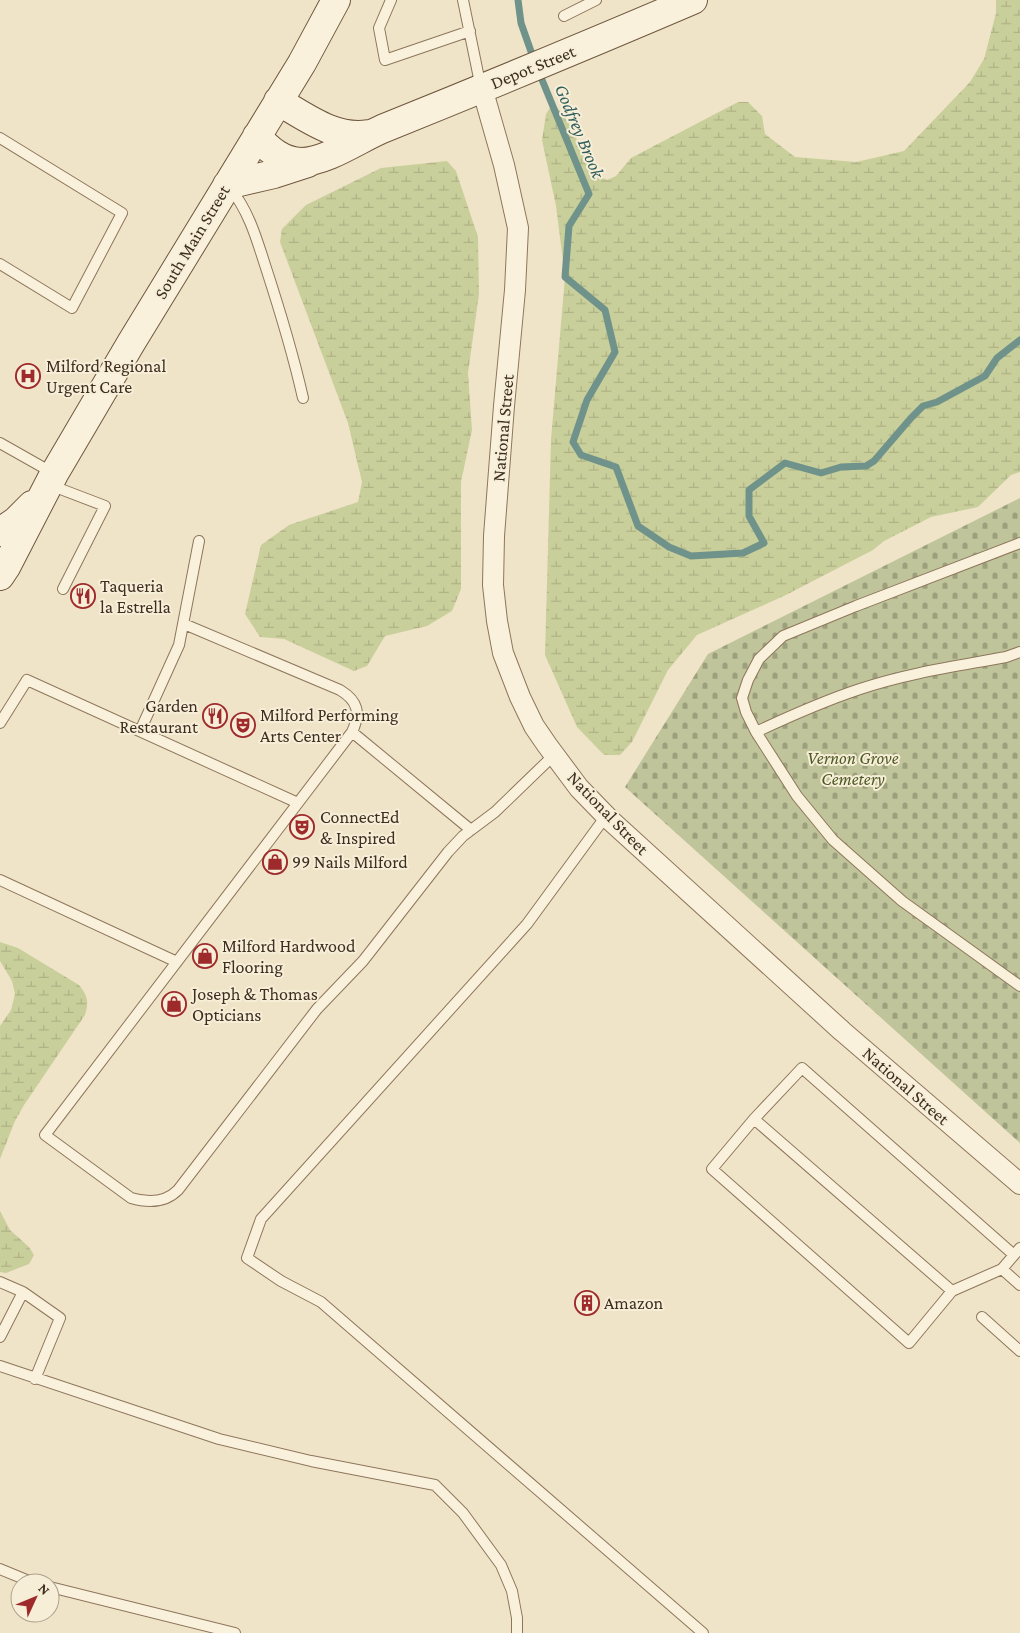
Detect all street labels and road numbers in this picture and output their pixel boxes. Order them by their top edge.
street label: Depot Street [488,41,579,93]
street label: South Main Street [150,181,234,302]
street label: National Street [488,372,518,483]
street label: National Street [563,767,653,860]
street label: National Street [859,1043,954,1130]

